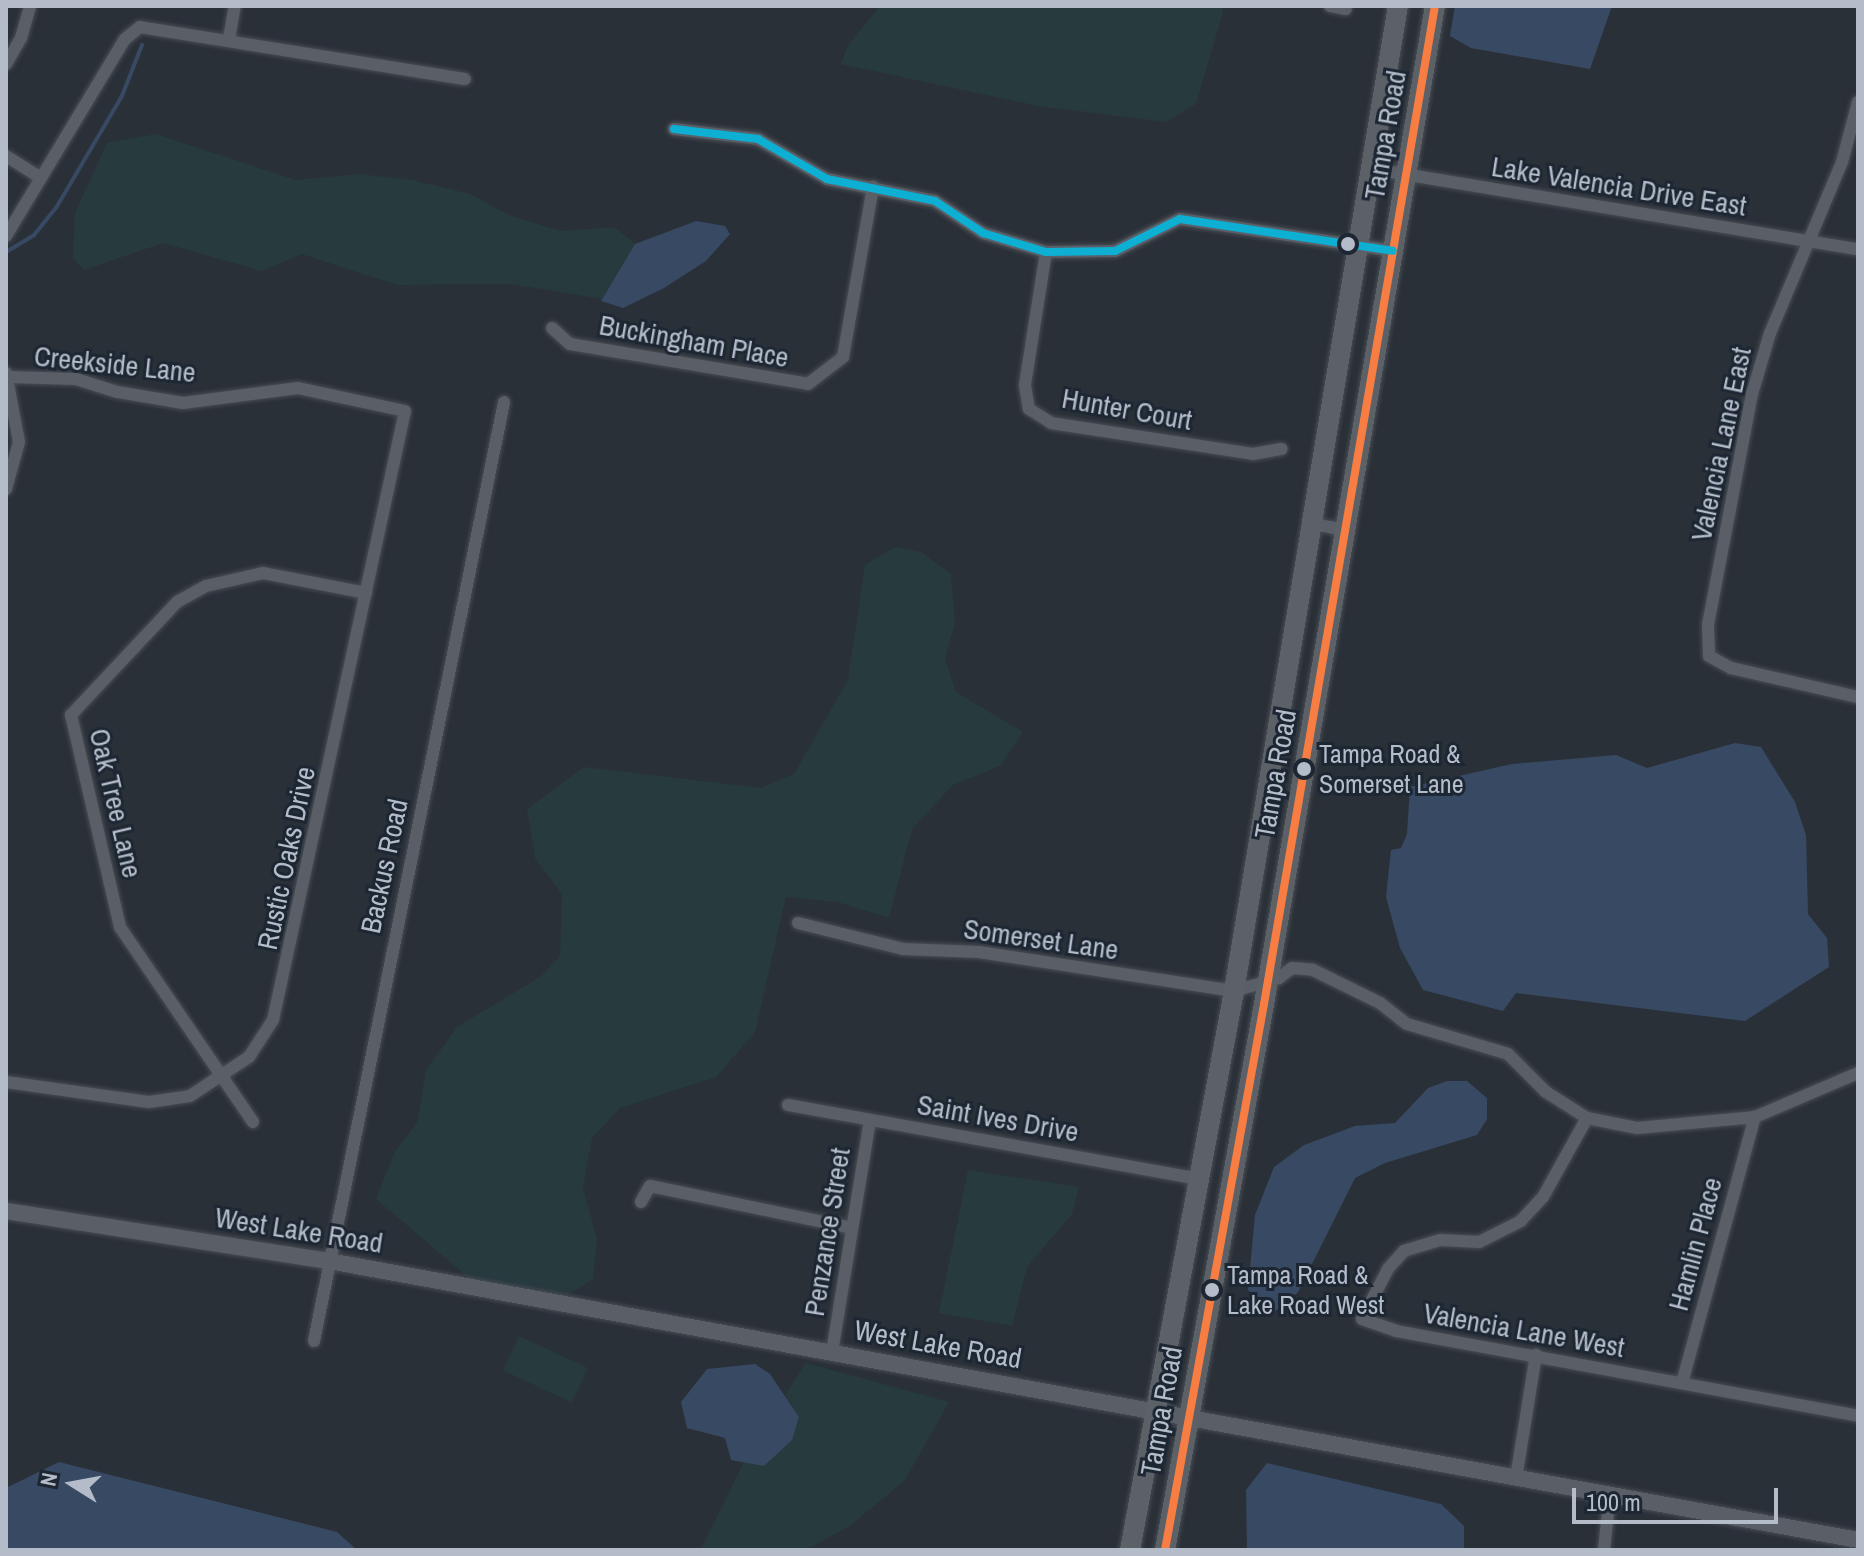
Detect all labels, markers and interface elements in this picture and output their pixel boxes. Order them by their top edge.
street label: Tampa Road [1357,68,1413,202]
street label: Lake Valencia Drive East [1489,149,1749,223]
unlabelled marker [1340,236,1356,252]
street label: Buckingham Place [597,308,791,374]
street label: Creekside Lane [33,339,197,389]
street label: Valencia Lane East [1684,344,1758,544]
street label: Hunter Court [1059,381,1195,437]
street label: Tampa Road [1247,707,1303,841]
street label: Oak Tree Lane [82,725,150,881]
place label: Tampa Road & Somerset Lane [1319,738,1464,800]
marker: Tampa Road & Somerset Lane [1296,761,1312,777]
street label: Rustic Oaks Drive [250,763,322,953]
street label: Backus Road [353,796,415,936]
street label: Somerset Lane [962,912,1120,966]
street label: Saint Ives Drive [915,1087,1081,1149]
street label: Penzance Street [797,1146,857,1318]
street label: Hamlin Place [1661,1174,1729,1314]
street label: West Lake Road [213,1200,385,1260]
place label: Tampa Road & Lake Road West [1227,1259,1384,1320]
marker: Tampa Road & Lake Road West [1204,1282,1220,1298]
street label: Valencia Lane West [1421,1296,1627,1364]
street label: West Lake Road [852,1313,1024,1375]
street label: Tampa Road [1133,1344,1189,1478]
north arrow [32,1444,112,1524]
text: N [32,1470,64,1489]
scale bar [1576,1472,1782,1522]
text: 100 m [1586,1486,1641,1518]

